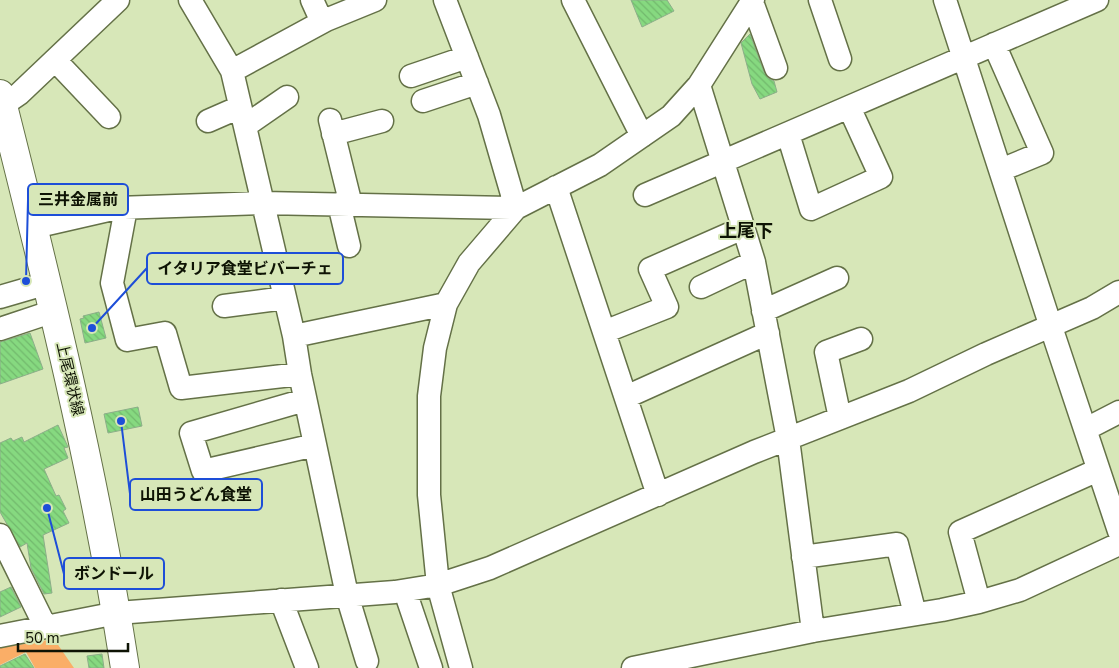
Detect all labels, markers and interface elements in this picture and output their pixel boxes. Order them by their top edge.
callout: 三井金属前 [28,184,128,215]
text: 三井金属前 [38,189,118,211]
district label: 上尾下 [719,219,773,243]
callout: イタリア食堂ビバーチェ [147,253,343,284]
text: イタリア食堂ビバーチェ [157,258,333,280]
street label: 上尾環状線 [52,340,88,418]
callout: 山田うどん食堂 [130,479,262,510]
text: 山田うどん食堂 [140,484,252,506]
callout: ボンドール [64,558,164,589]
text: ボンドール [74,563,154,585]
scale bar [18,620,128,652]
text: 50 m [25,628,60,648]

